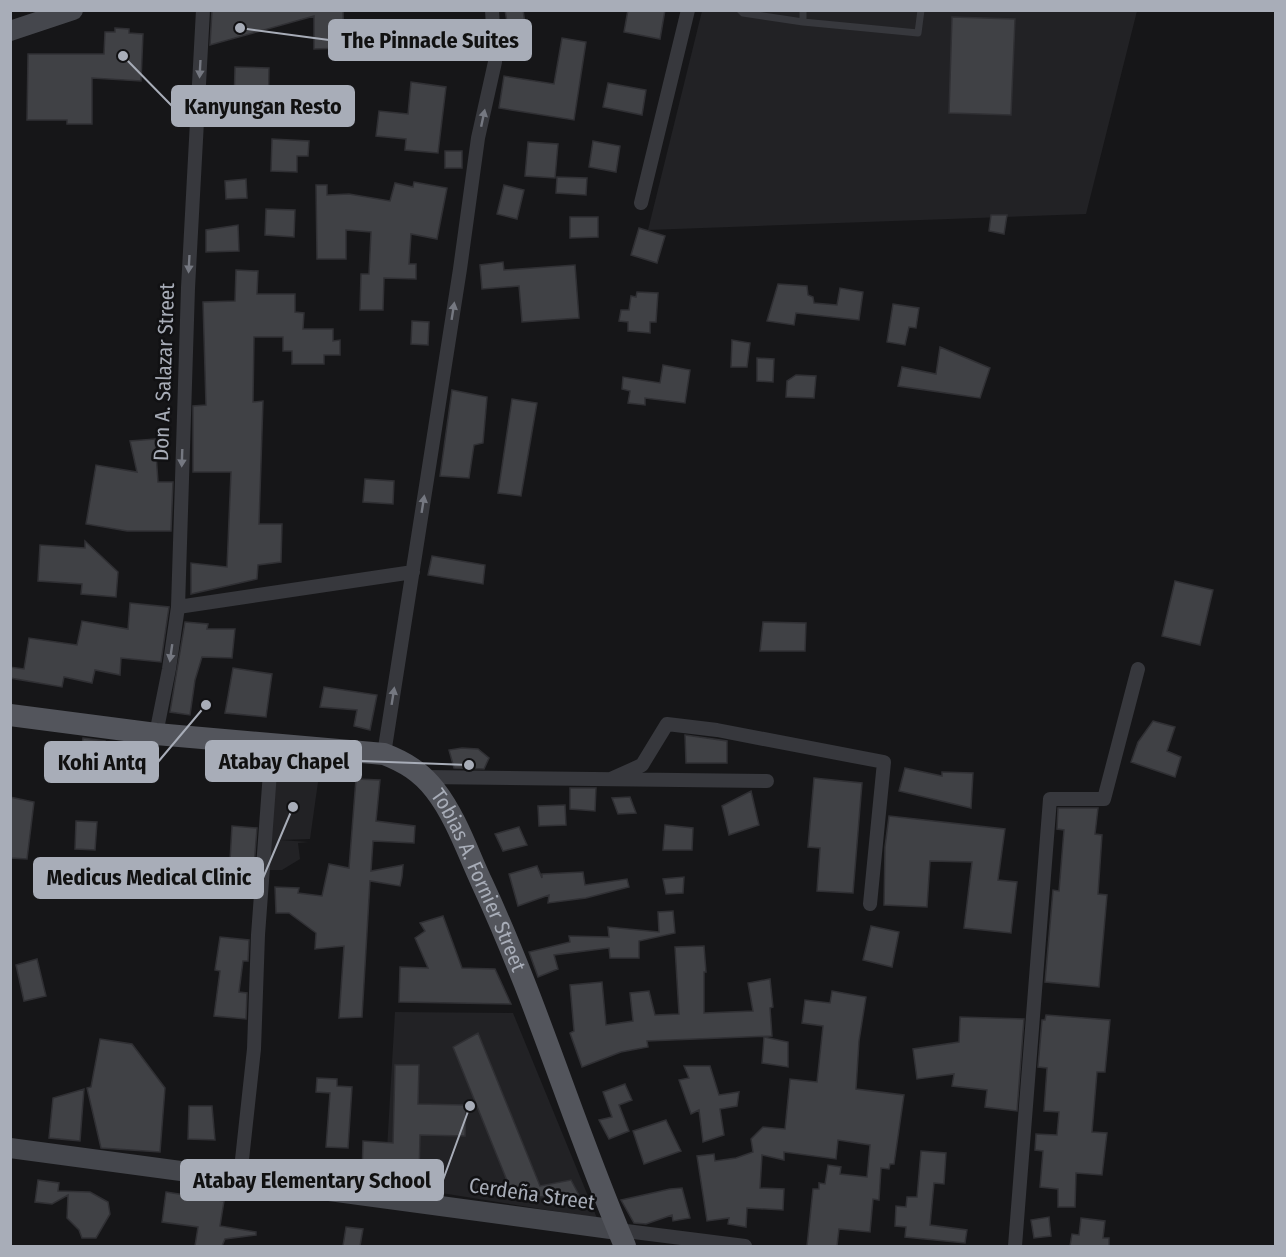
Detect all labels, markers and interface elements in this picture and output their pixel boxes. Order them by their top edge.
callout: The Pinnacle Suites [329,20,531,60]
text: The Pinnacle Suites [341,27,519,54]
one-way arrow [195,59,205,78]
callout: Kanyungan Resto [172,86,354,126]
text: Kanyungan Resto [184,93,342,120]
one-way arrow [478,109,488,127]
one-way arrow [184,254,194,273]
street label: Don A. Salazar Street [148,282,180,462]
one-way arrow [449,301,458,320]
one-way arrow [178,449,187,468]
one-way arrow [419,494,428,513]
one-way arrow [167,644,176,663]
one-way arrow [389,687,398,706]
callout: Atabay Chapel [206,741,361,781]
callout: Kohi Antq [45,742,158,782]
text: Atabay Chapel [218,748,350,775]
text: Kohi Antq [58,749,146,776]
street label: Tobias A. Fornier Street [425,784,532,976]
callout: Medicus Medical Clinic [34,858,263,898]
text: Medicus Medical Clinic [47,864,252,891]
callout: Atabay Elementary School [181,1160,443,1200]
text: Atabay Elementary School [192,1167,432,1194]
street label: Cerdeña Street [467,1172,597,1216]

